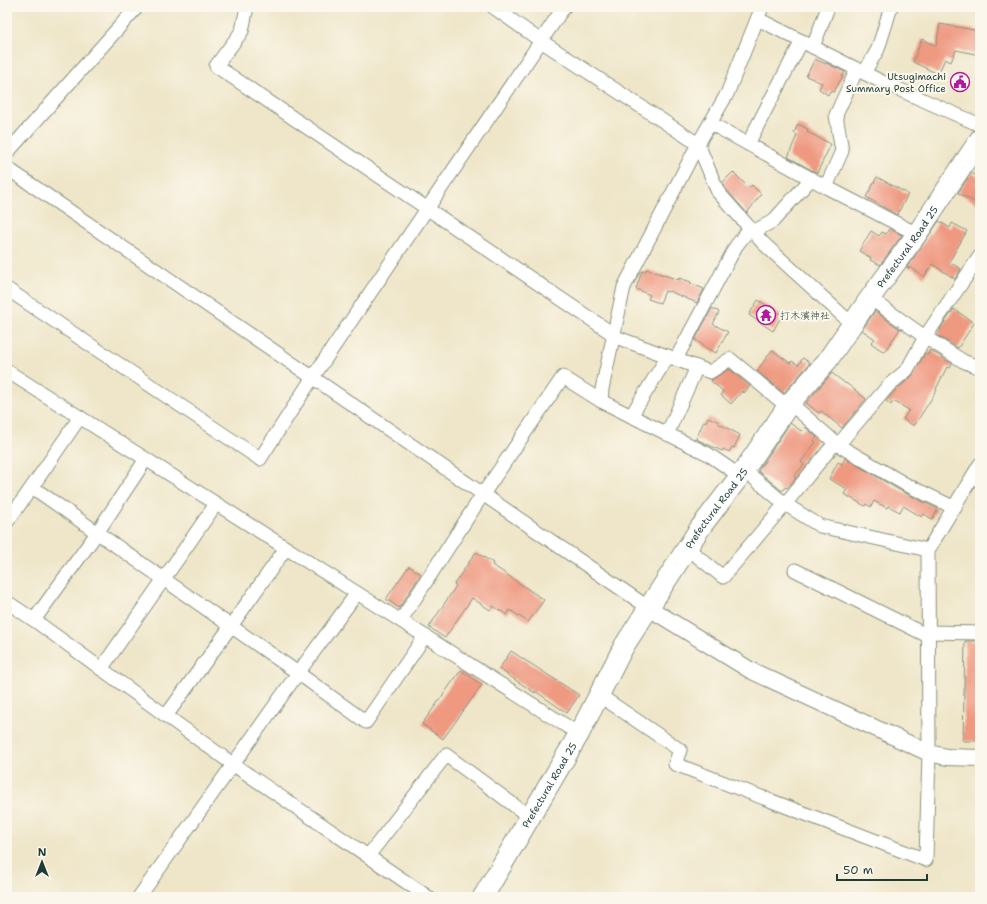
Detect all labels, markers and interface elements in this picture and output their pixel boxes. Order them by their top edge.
place label: Utsugimachi Summary Post Office [846,70,946,95]
public building icon: Utsugimachi Summary Post Office [949,71,971,93]
street label: Prefectural Road 25 [874,204,941,290]
temple icon: 打木濱神社 [755,304,777,326]
place label: 打木濱神社 [780,309,830,322]
street label: Prefectural Road 25 [683,466,751,551]
street label: Prefectural Road 25 [519,740,580,830]
north arrow [22,842,62,882]
text: N [38,845,47,860]
scale bar [837,856,927,882]
text: 50 m [843,862,873,878]

